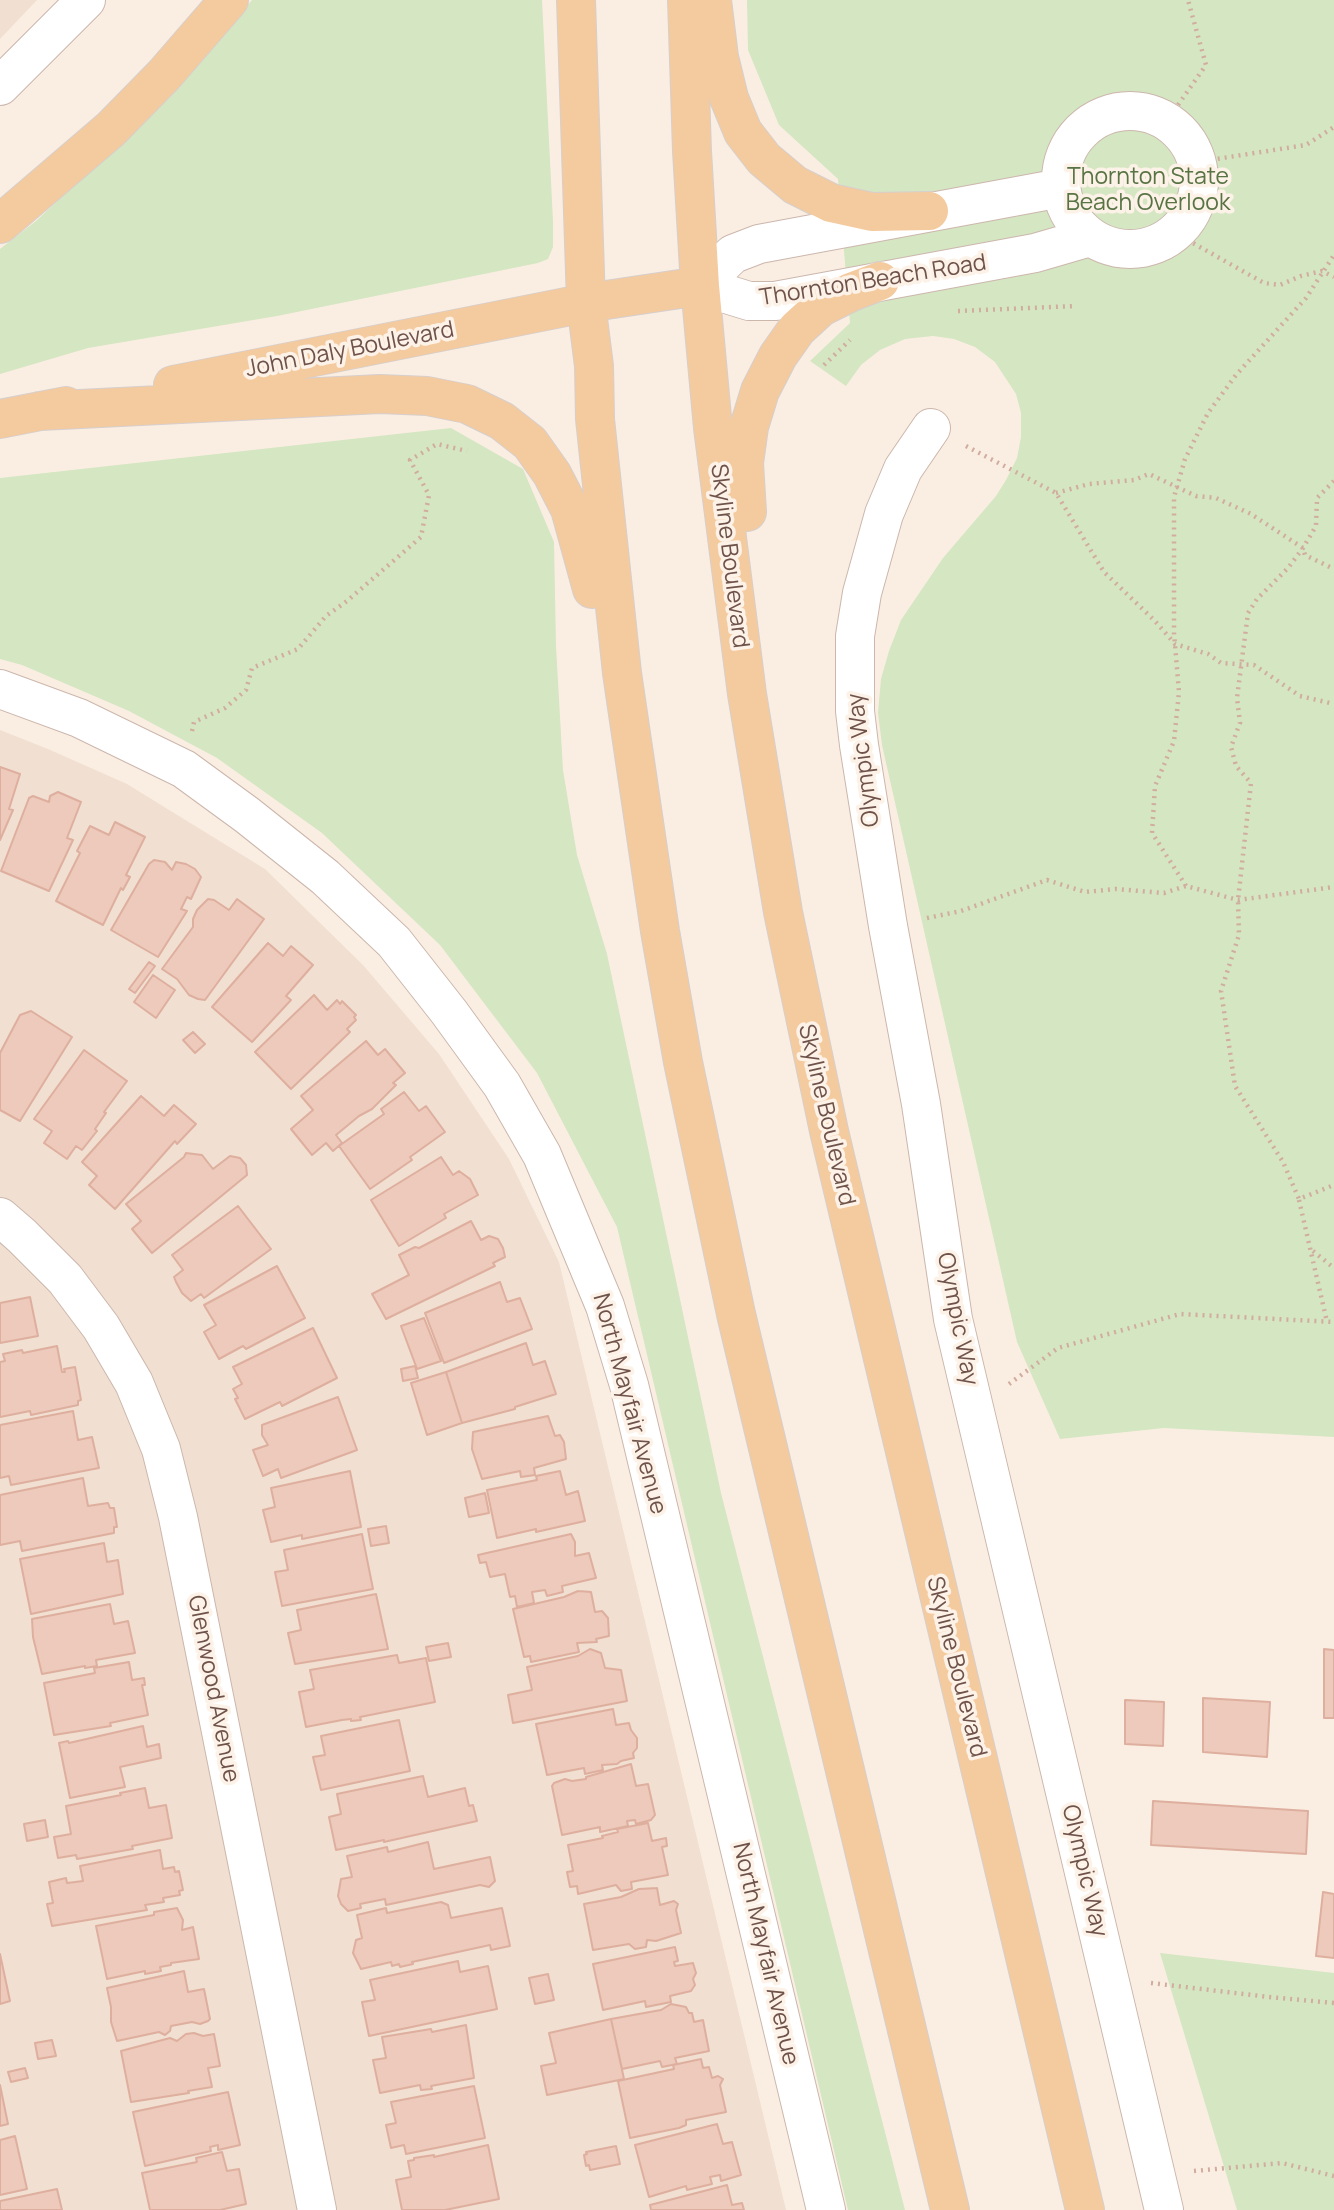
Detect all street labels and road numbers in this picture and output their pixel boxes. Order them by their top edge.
street label: Thornton Beach Road [758,249,988,313]
street label: John Daly Boulevard [243,316,457,384]
street label: Skyline Boulevard [704,462,754,650]
street label: Olympic Way [842,691,886,829]
street label: Skyline Boulevard [792,1022,860,1208]
street label: Olympic Way [931,1250,983,1388]
street label: North Mayfair Avenue [586,1291,672,1517]
street label: Skyline Boulevard [920,1574,992,1760]
street label: Glenwood Avenue [181,1593,245,1785]
street label: Olympic Way [1055,1802,1113,1940]
street label: North Mayfair Avenue [726,1840,804,2068]

